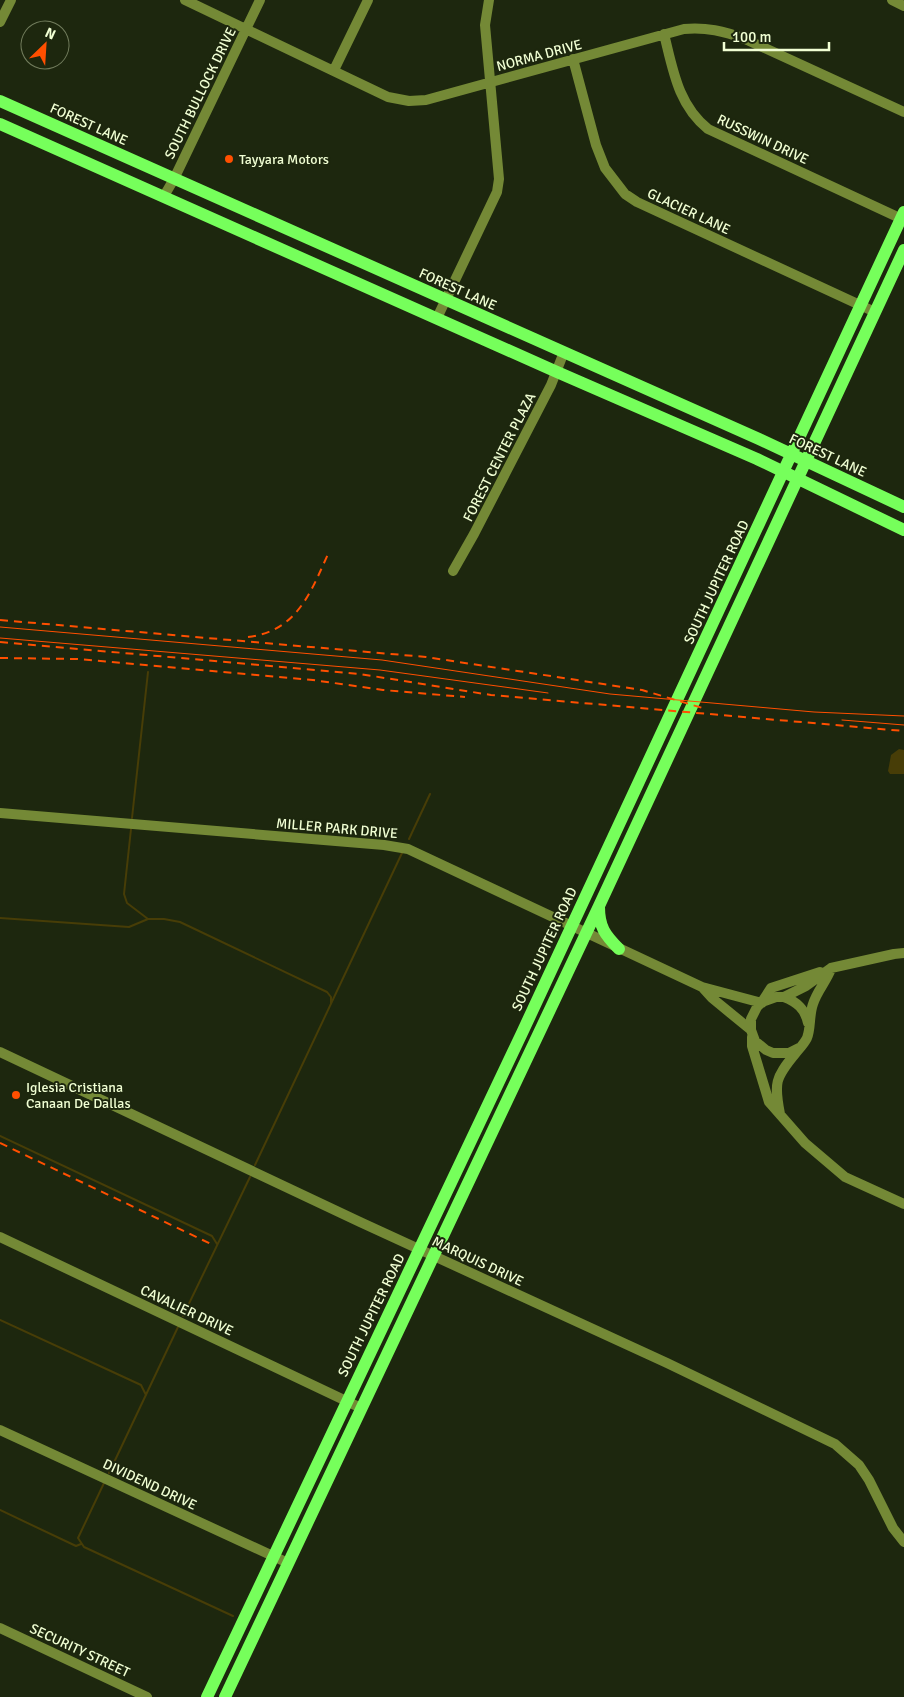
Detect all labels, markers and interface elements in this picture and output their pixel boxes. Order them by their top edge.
north arrow [20,20,70,70]
scale bar [724,20,829,52]
text: N [42,24,58,43]
street label: SOUTH BULLOCK DRIVE [161,25,240,162]
text: 100 m [732,28,772,46]
street label: NORMA DRIVE [495,36,584,75]
street label: FOREST LANE [47,100,130,149]
street label: RUSSWIN DRIVE [714,111,811,168]
place label: Tayyara Motors [239,151,329,168]
marker: Tayyara Motors [223,153,235,165]
street label: GLACIER LANE [645,185,733,238]
street label: FOREST LANE [416,265,499,314]
street label: FOREST CENTER PLAZA [460,390,540,525]
street label: FOREST LANE [786,430,869,481]
street label: SOUTH JUPITER ROAD [680,518,753,647]
street label: MILLER PARK DRIVE [275,815,399,842]
street label: SOUTH JUPITER ROAD [508,885,581,1014]
place label: Iglesia Cristiana Canaan De Dallas [26,1079,131,1112]
marker: Iglesia Cristiana Canaan De Dallas [10,1089,22,1101]
street label: MARQUIS DRIVE [429,1233,526,1290]
street label: SOUTH JUPITER ROAD [334,1251,409,1379]
street label: CAVALIER DRIVE [138,1282,236,1339]
street label: DIVIDEND DRIVE [100,1455,199,1514]
street label: SECURITY STREET [27,1620,133,1681]

